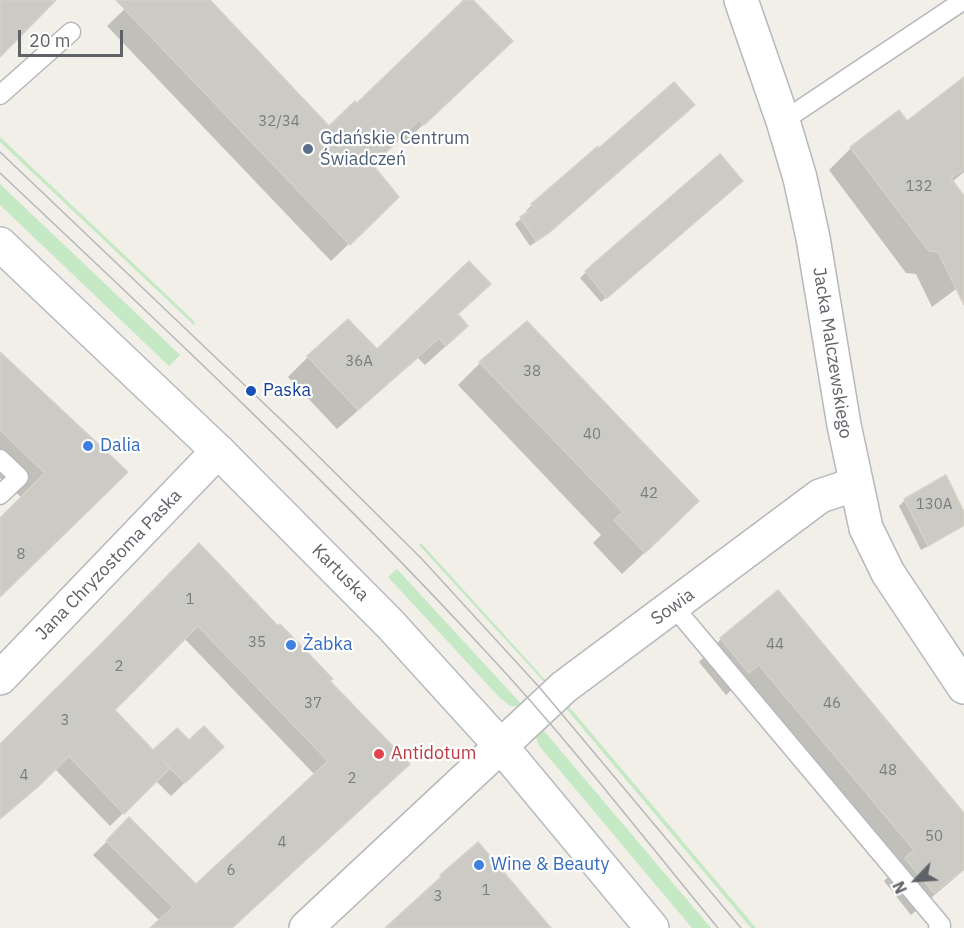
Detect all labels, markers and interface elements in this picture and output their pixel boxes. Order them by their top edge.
scale bar [21,18,126,56]
text: 20 m [29,29,71,52]
house number: 32/34 [258,113,300,131]
place label: Gdańskie Centrum Świadczeń [320,128,470,170]
marker: Gdańskie Centrum Świadczeń [301,142,315,156]
house number: 132 [906,178,932,196]
street label: Jacka Malczewskiego [808,266,856,440]
house number: 36A [345,353,373,371]
house number: 38 [523,363,541,381]
place label: Paska [263,380,311,402]
marker: Paska [244,384,258,398]
house number: 40 [583,426,601,444]
place label: Dalia [100,435,141,457]
marker: Dalia [81,439,95,453]
street label: Jana Chryzostoma Paska [31,485,187,645]
house number: 42 [640,485,658,503]
house number: 130A [916,496,952,514]
street label: Kartuska [307,540,373,606]
house number: 8 [17,546,25,564]
street label: Sowia [647,584,699,630]
house number: 1 [186,591,194,609]
house number: 35 [248,634,266,652]
place label: Żabka [303,634,352,656]
house number: 44 [766,636,784,654]
marker: Żabka [284,638,298,652]
house number: 2 [115,658,123,676]
house number: 37 [304,695,322,713]
house number: 46 [823,695,841,713]
house number: 3 [61,712,69,730]
place label: Antidotum [391,743,476,765]
marker: Antidotum [372,747,386,761]
house number: 48 [879,762,897,780]
house number: 4 [20,767,28,785]
house number: 2 [348,770,356,788]
house number: 50 [925,828,943,846]
house number: 4 [278,834,286,852]
north arrow [886,850,946,910]
place label: Wine & Beauty [491,854,609,876]
marker: Wine & Beauty [472,858,486,872]
house number: 6 [227,862,235,880]
text: N [888,878,911,897]
house number: 1 [482,882,490,900]
house number: 3 [434,888,442,906]

